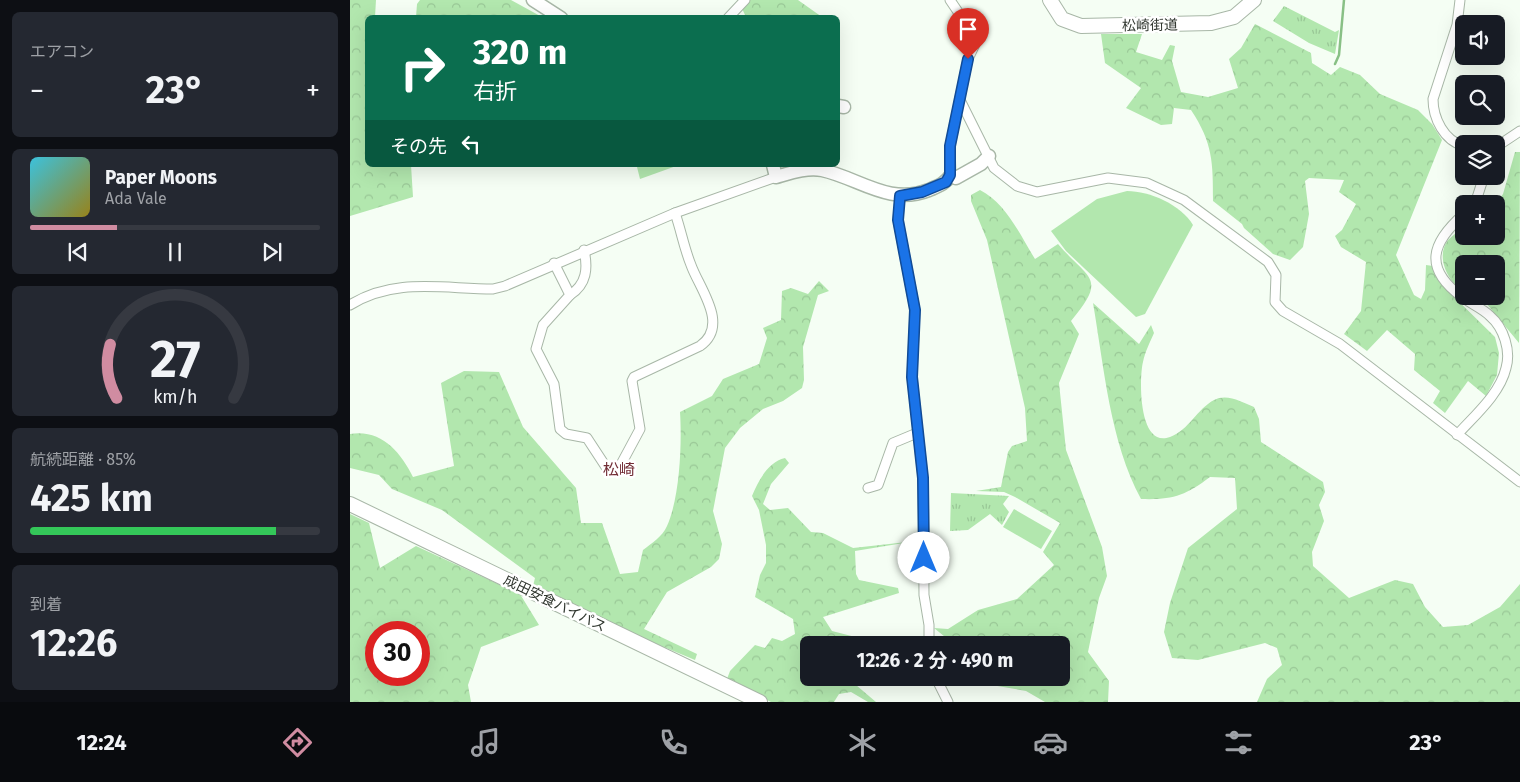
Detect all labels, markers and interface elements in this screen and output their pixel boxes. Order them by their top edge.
pin [947,8,989,59]
icon: arrive [954,15,982,43]
map controls [1455,15,1505,305]
button: sound [1455,15,1505,65]
street label: 松崎街道 [1122,17,1178,34]
text: 320 m [473,31,567,73]
icon: right [390,35,455,100]
text: エアコン [30,42,94,61]
text: 23° [146,67,205,113]
text: − [30,74,44,107]
text: + [306,74,320,107]
button: search [1455,75,1505,125]
text: 右折 [473,78,517,105]
icon: left [457,130,485,158]
text: その先 [390,135,447,158]
button: layers [1455,135,1505,185]
text: Paper Moons [105,166,217,189]
text: Ada Vale [105,189,167,208]
button: + [1455,195,1505,245]
icon: previous [64,238,92,266]
icon: pause [161,238,189,266]
icon: next [258,238,286,266]
button: − [1455,255,1505,305]
text: 27 [150,328,200,391]
text: km/h [153,386,197,408]
text: 航続距離 · 85% [30,450,136,469]
district label: 松崎 [603,460,635,479]
text: 425 km [30,475,153,521]
position arrow [897,531,949,583]
street label: 成田安食バイパス [501,571,609,636]
text: 到着 [30,595,62,614]
text: 12:26 [30,620,117,666]
speed limit sign: 30 [365,621,430,686]
text: 12:26 · 2 分 · 490 m [857,649,1013,672]
icon: directions [280,725,315,760]
icon: music [468,725,503,760]
icon: phone [656,725,691,760]
icon: climate [845,725,880,760]
icon: car [1033,725,1068,760]
icon: filters [1221,725,1256,760]
text: 12:24 [77,729,127,756]
text: 23° [1409,729,1443,756]

